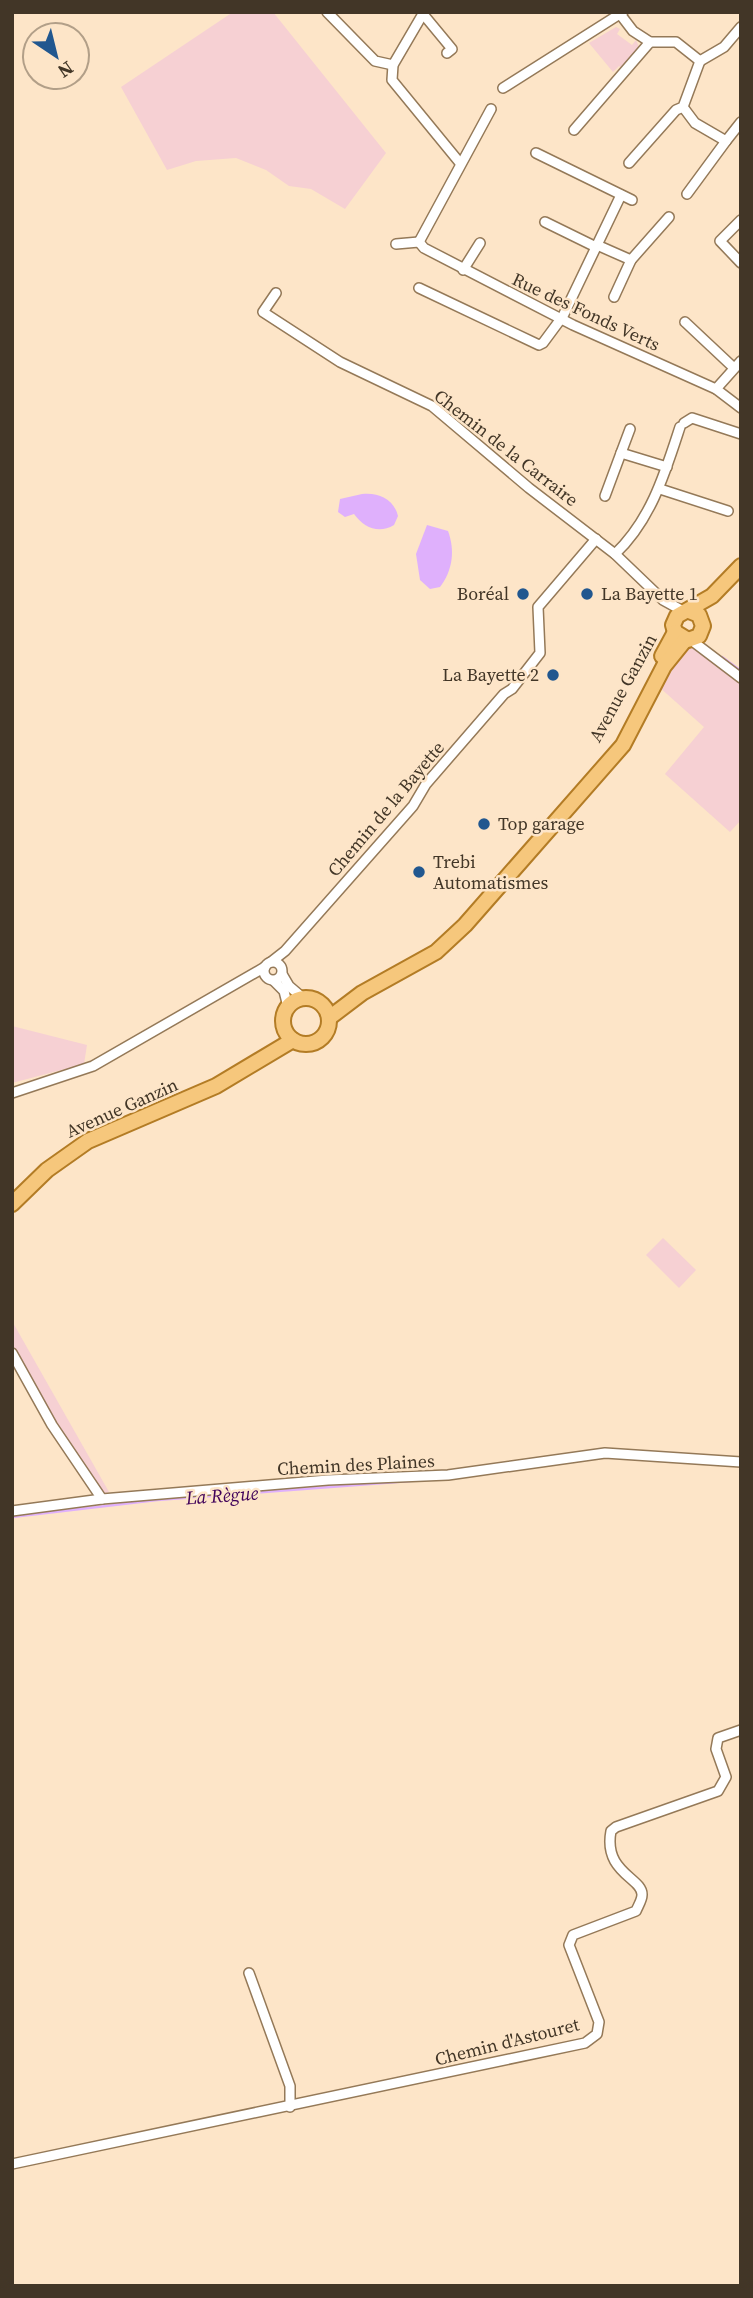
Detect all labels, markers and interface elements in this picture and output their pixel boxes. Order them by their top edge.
north arrow [21,21,91,91]
text: N [52,55,79,85]
street label: Rue des Fonds Verts [508,266,664,357]
street label: Chemin de la Carraire [429,383,584,512]
place label: Boréal [457,581,509,606]
place label: La Bayette 1 [601,581,698,606]
marker: Boréal [515,586,531,602]
marker: La Bayette 1 [579,586,595,602]
street label: Avenue Ganzin [583,629,663,746]
place label: La Bayette 2 [442,662,539,687]
marker: La Bayette 2 [545,667,561,683]
street label: Chemin de la Bayette [322,736,450,882]
place label: Top garage [498,811,585,836]
marker: Top garage [476,816,492,832]
place label: Trebi Automatismes [433,849,549,895]
marker: Trebi Automatismes [411,864,427,880]
street label: Avenue Ganzin [62,1072,182,1143]
street label: Chemin des Plaines [277,1448,436,1481]
water label: La Règue [184,1479,259,1511]
street label: Chemin d'Astouret [432,2011,582,2072]

